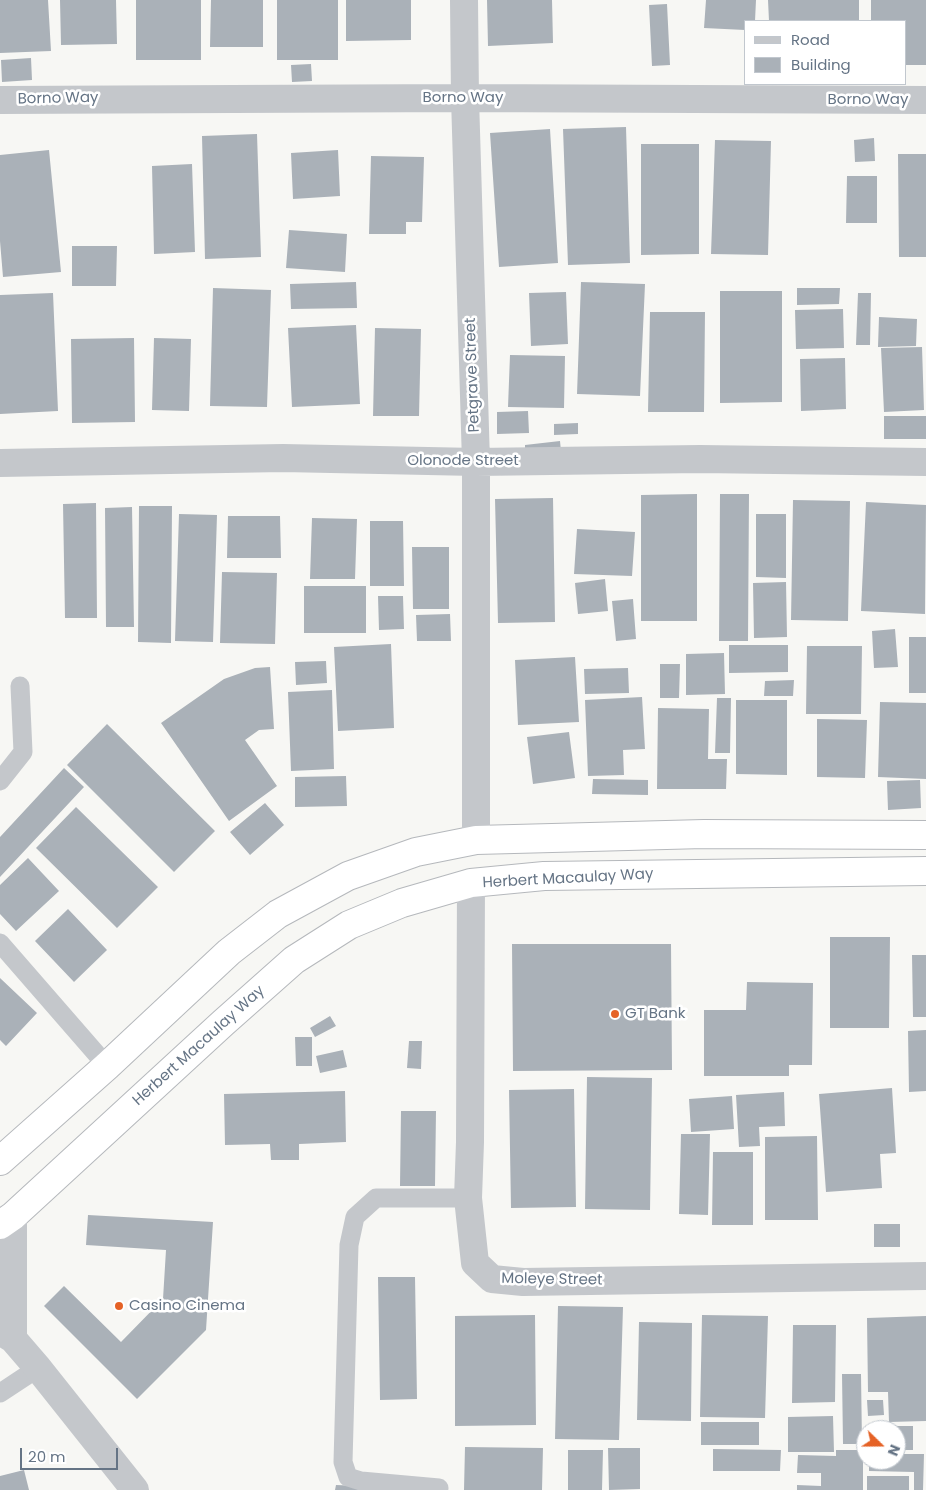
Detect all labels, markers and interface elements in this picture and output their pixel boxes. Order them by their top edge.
legend [744,20,906,85]
text: Road [791,29,830,50]
text: Building [791,54,851,75]
street label: Borno Way [17,89,99,109]
street label: Borno Way [423,89,503,107]
street label: Borno Way [828,91,908,109]
street label: Petgrave Street [462,317,484,433]
street label: Olonode Street [407,452,519,470]
street label: Herbert Macaulay Way [482,866,654,892]
street label: Herbert Macaulay Way [129,982,269,1110]
place label: GT Bank [625,1005,685,1023]
marker: GT Bank [609,1008,621,1020]
street label: Moleye Street [501,1270,603,1290]
place label: Casino Cinema [129,1297,245,1315]
marker: Casino Cinema [113,1300,125,1312]
north arrow [856,1420,906,1470]
scale bar [22,1438,120,1470]
text: N [883,1442,905,1459]
text: 20 m [28,1446,66,1467]

